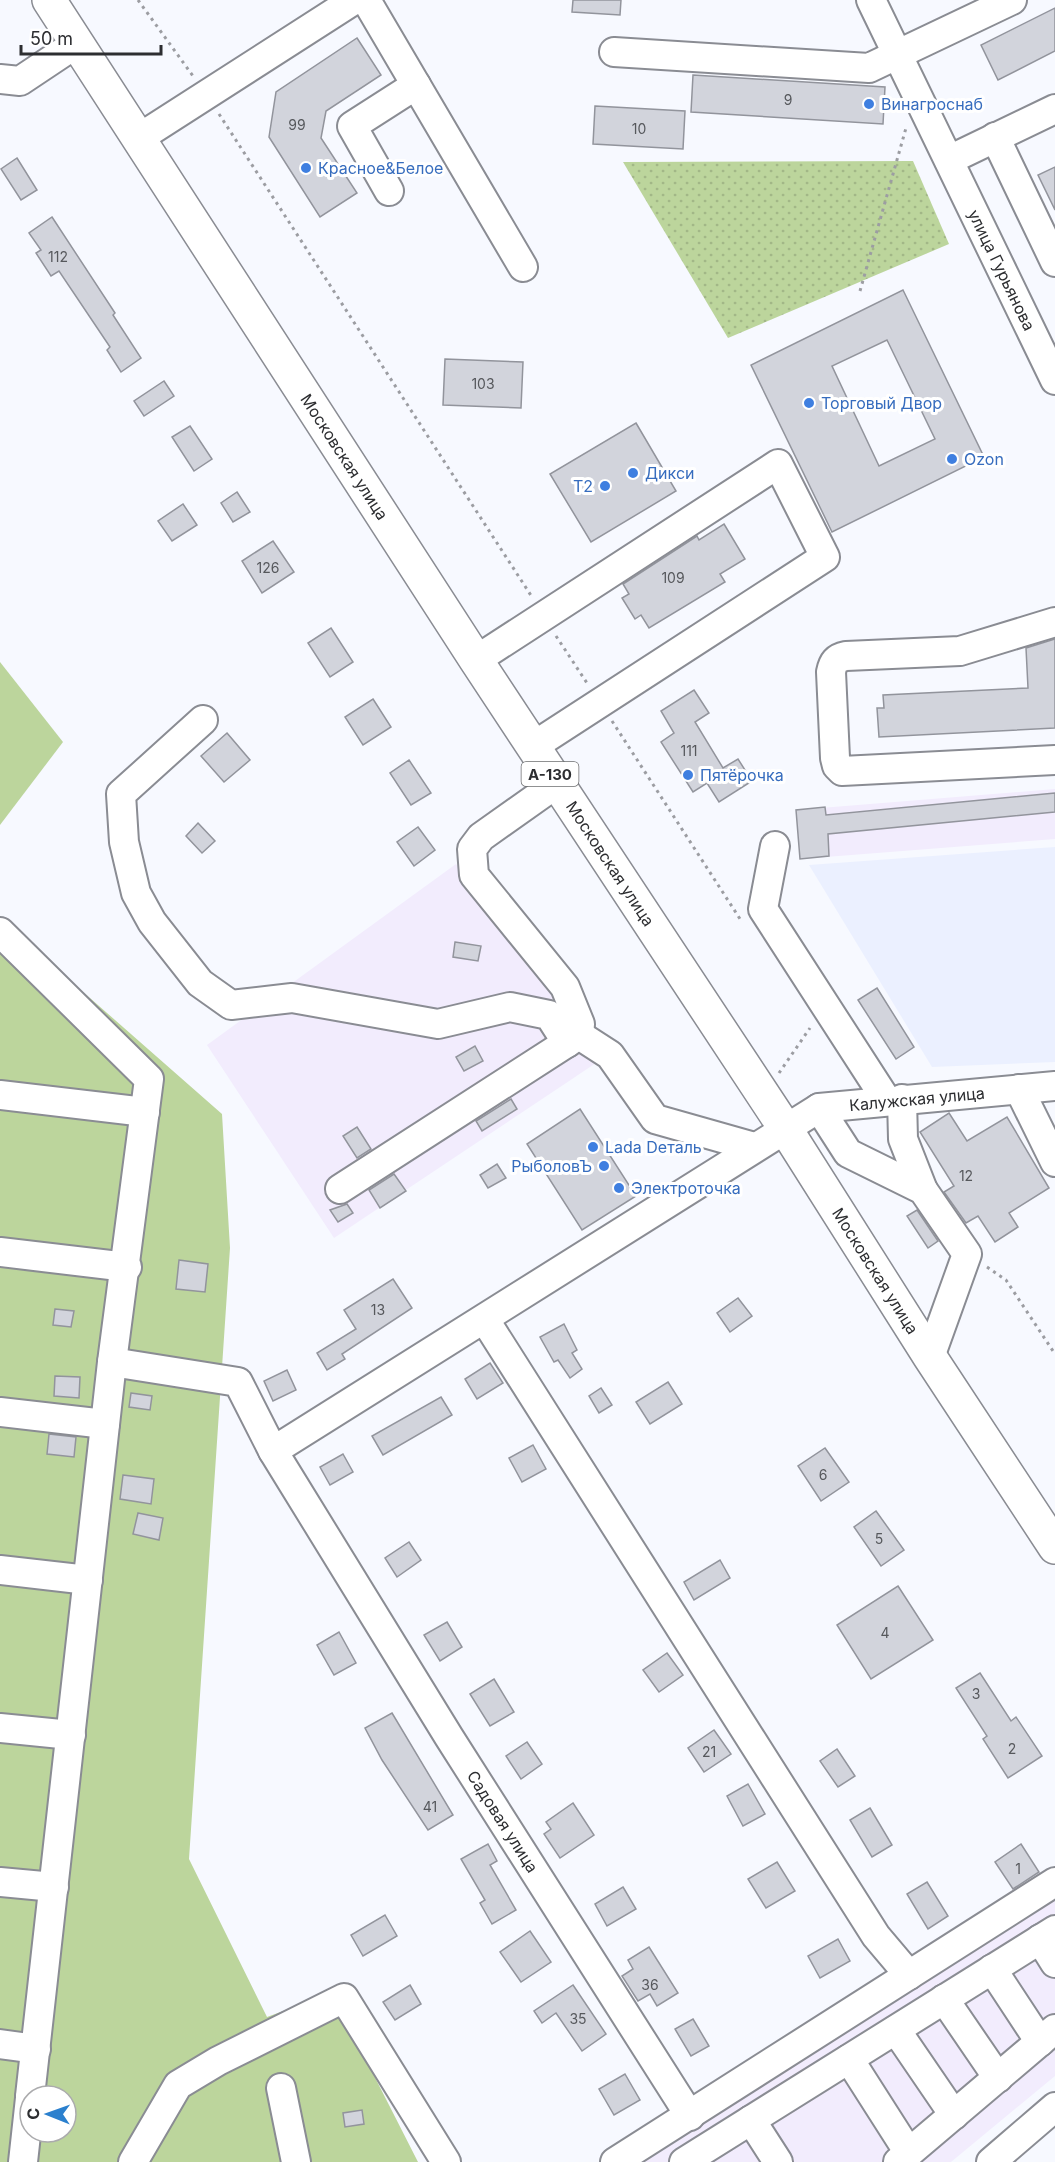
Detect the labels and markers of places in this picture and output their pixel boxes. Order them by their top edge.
place label: Винагроснаб [881,94,983,114]
marker: Винагроснаб [862,97,876,111]
place label: Красное&Белое [318,158,443,178]
marker: Красное&Белое [299,161,313,175]
place label: Торговый Двор [821,393,942,413]
marker: Торговый Двор [802,396,816,410]
place label: Ozon [964,449,1004,469]
marker: Ozon [945,452,959,466]
place label: Дикси [645,463,694,483]
marker: Дикси [626,466,640,480]
place label: T2 [573,476,593,496]
marker: T2 [598,479,612,493]
place label: Пятёрочка [700,765,784,785]
marker: Пятёрочка [681,768,695,782]
place label: Lada Dеталь [605,1137,702,1157]
marker: Lada Dеталь [586,1140,600,1154]
place label: РыболовЪ [511,1156,592,1176]
marker: РыболовЪ [597,1159,611,1173]
place label: Электроточка [631,1178,741,1198]
marker: Электроточка [612,1181,626,1195]

